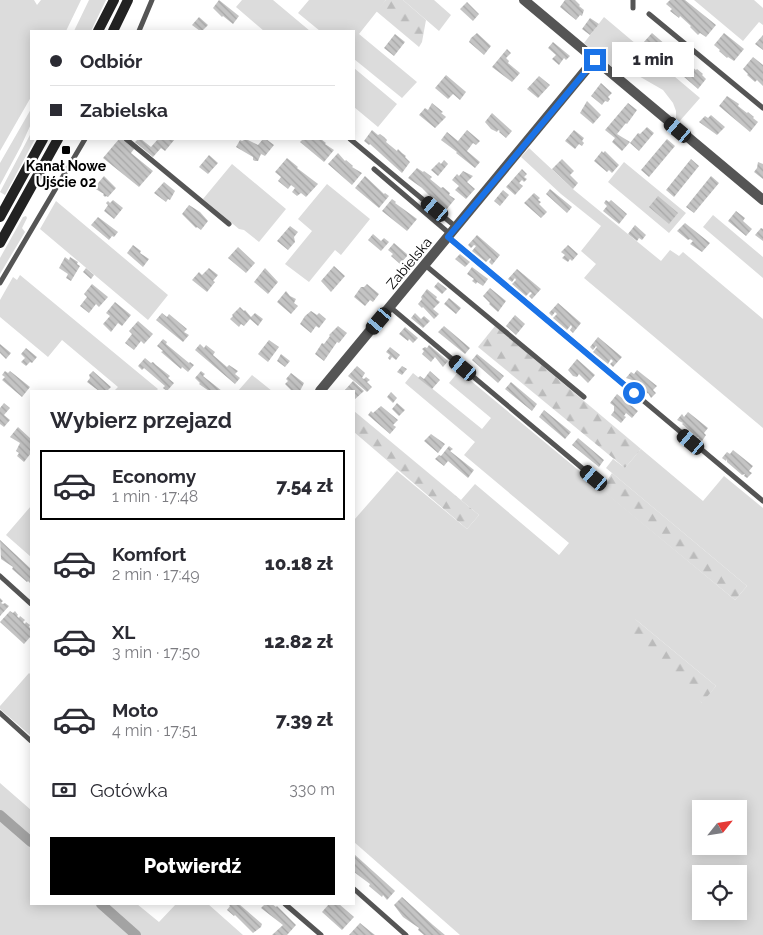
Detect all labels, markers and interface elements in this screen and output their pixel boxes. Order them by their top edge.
callout: 1 min [612,42,695,78]
route end [584,49,606,71]
text: Odbiór [80,50,142,72]
text: 1 min [632,50,674,69]
text: Zabielska [80,99,168,121]
car [661,115,694,145]
marker: Kanał Nowe Ujście 02 [60,144,72,156]
place label: Kanał Nowe Ujście 02 [26,158,107,190]
car [418,194,451,224]
street label: Zabielska [383,234,435,292]
car [363,305,394,337]
car [446,353,479,383]
route start [623,382,645,404]
text: Wybierz przejazd [50,407,232,433]
car [674,427,707,457]
icon: car [52,463,97,508]
car [577,463,610,493]
text: Economy [112,465,196,487]
text: 7.54 zł [276,474,333,496]
text: 1 min · 17:48 [112,487,198,506]
icon: car [52,541,97,586]
text: Komfort [112,543,186,565]
text: 10.18 zł [265,552,333,574]
text: 2 min · 17:49 [112,565,200,584]
icon: car [52,619,97,664]
text: XL [112,621,135,643]
text: 12.82 zł [264,630,333,652]
text: 3 min · 17:50 [112,643,200,662]
icon: car [52,697,97,742]
text: Moto [112,699,158,721]
text: 7.39 zł [276,708,333,730]
text: 4 min · 17:51 [112,721,197,740]
icon: cash [50,776,78,804]
text: Gotówka [90,779,168,801]
text: 330 m [289,780,335,799]
north arrow [692,800,748,855]
map controls [692,800,747,920]
button: Potwierdź [50,837,335,895]
button: locate [692,865,747,920]

